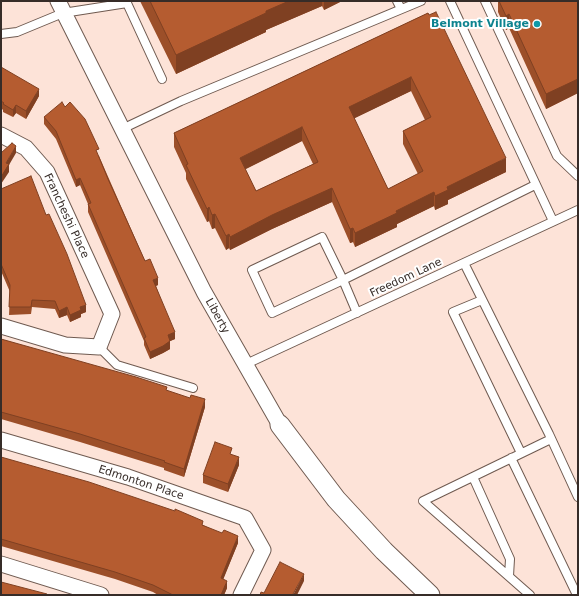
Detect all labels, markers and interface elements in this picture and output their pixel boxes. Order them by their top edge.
place label: Belmont Village [431,17,529,31]
marker: Belmont Village [532,19,542,29]
street label: Francheshi Place [41,171,91,261]
street label: Freedom Lane [368,256,444,300]
street label: Liberty [202,296,232,336]
street label: Edmonton Place [97,463,185,503]

